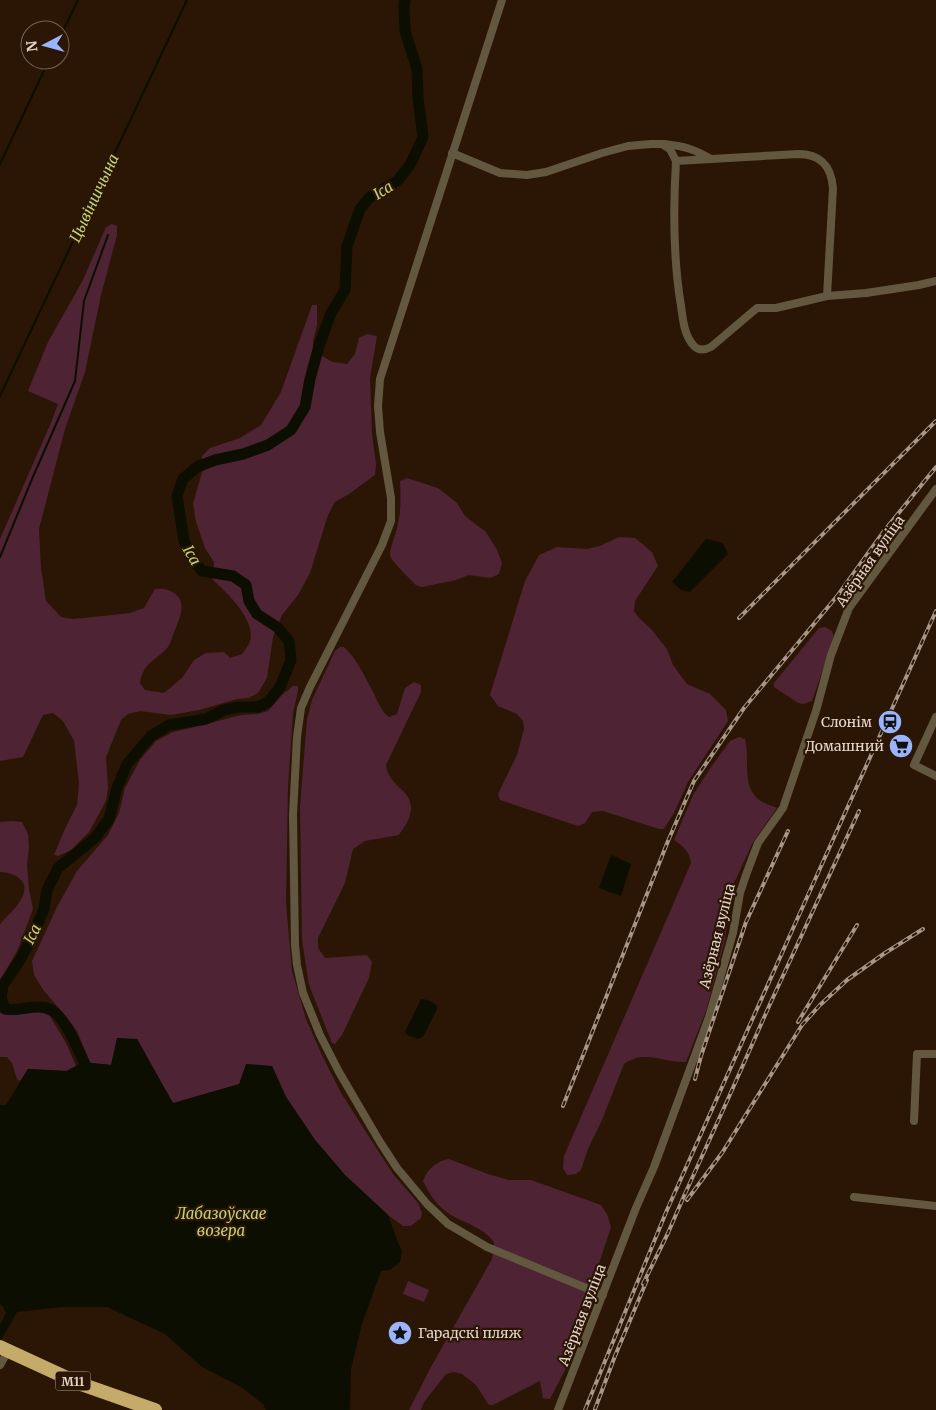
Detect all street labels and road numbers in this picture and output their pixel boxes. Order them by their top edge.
street label: Азёрная вуліца [831,511,909,611]
street label: Азёрная вуліца [695,881,739,991]
street label: Азёрная вуліца [554,1261,610,1369]
road number: М11 [56,1372,90,1390]

